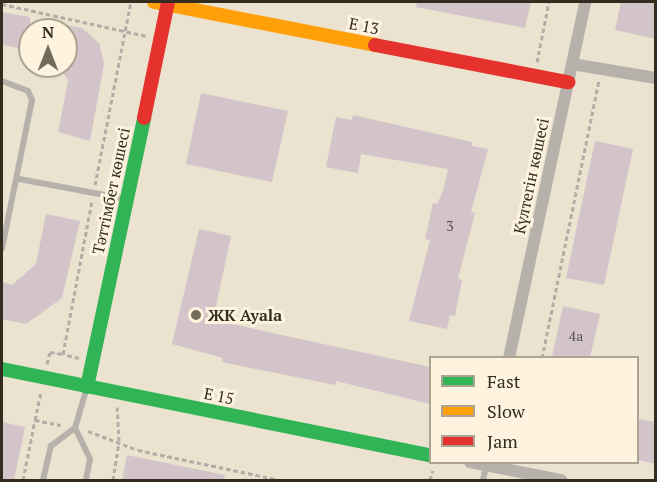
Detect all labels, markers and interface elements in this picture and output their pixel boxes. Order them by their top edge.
street label: E 13 [347,14,381,38]
north arrow [18,18,78,78]
text: N [42,21,54,43]
street label: Күлтегін көшесі [509,116,553,236]
street label: Тәттімбет көшесі [88,126,134,256]
house number: 3 [446,218,454,234]
place label: ЖК Ayala [208,305,282,325]
marker: ЖК Ayala [189,308,203,322]
house number: 4а [569,328,583,344]
legend [429,356,639,464]
text: Fast [487,369,520,393]
street label: E 15 [202,384,236,408]
text: Slow [487,399,525,423]
text: Jam [487,429,518,453]

